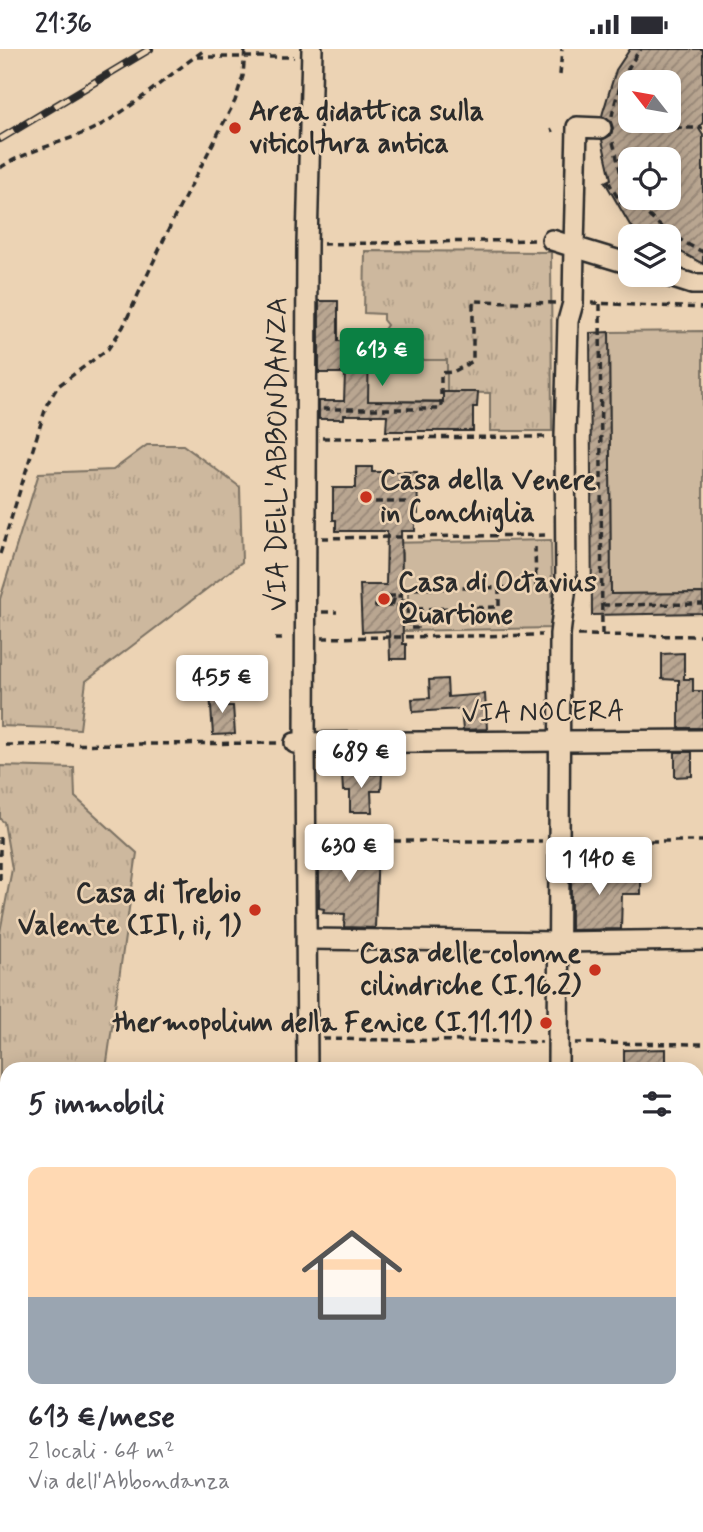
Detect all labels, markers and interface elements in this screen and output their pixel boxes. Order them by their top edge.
text: 21:36 [35,8,92,42]
north arrow [618,70,681,133]
map controls [618,70,681,287]
place label: Area didattica sulla viticoltura antica [249,94,484,163]
marker: Area didattica sulla viticoltura antica [227,120,243,136]
button: locate [618,147,681,210]
button: layers [618,224,681,287]
street label: VIA DELL'ABBONDANZA [260,297,297,611]
pin: 613 € [333,329,431,388]
text: 613 € [356,336,408,366]
place label: Casa della Venere in Conchiglia [380,463,597,533]
marker: Casa della Venere in Conchiglia [358,489,374,505]
place label: Casa di Octavius Quartione [398,565,597,634]
marker: Casa di Octavius Quartione [376,591,392,607]
pin: 455 € [173,655,271,715]
text: 455 € [192,663,252,693]
street label: VIA NOCERA [461,693,625,733]
pin: 689 € [312,731,410,790]
text: 689 € [332,738,390,768]
pin: 630 € [300,825,398,884]
text: 630 € [321,832,377,862]
pin: 1 140 € [534,837,664,897]
text: 1 140 € [562,845,636,875]
place label: Casa di Trebio Valente (III, ii, 1) [18,876,241,945]
marker: Casa di Trebio Valente (III, ii, 1) [247,902,263,918]
place label: Casa delle colonne cilindriche (I.16.2) [359,936,581,1005]
marker: Casa delle colonne cilindriche (I.16.2) [587,962,603,978]
place label: thermopolium della Fenice (I.11.11) [112,1005,532,1042]
marker: thermopolium della Fenice (I.11.11) [538,1015,554,1031]
text: 5 immobili [28,1085,165,1124]
icon: filters [638,1085,676,1123]
icon: home [289,1212,415,1338]
text: 613 €/mese [28,1398,175,1437]
text: 2 locali · 64 m² [28,1437,174,1467]
text: Via dell'Abbondanza [28,1467,230,1497]

